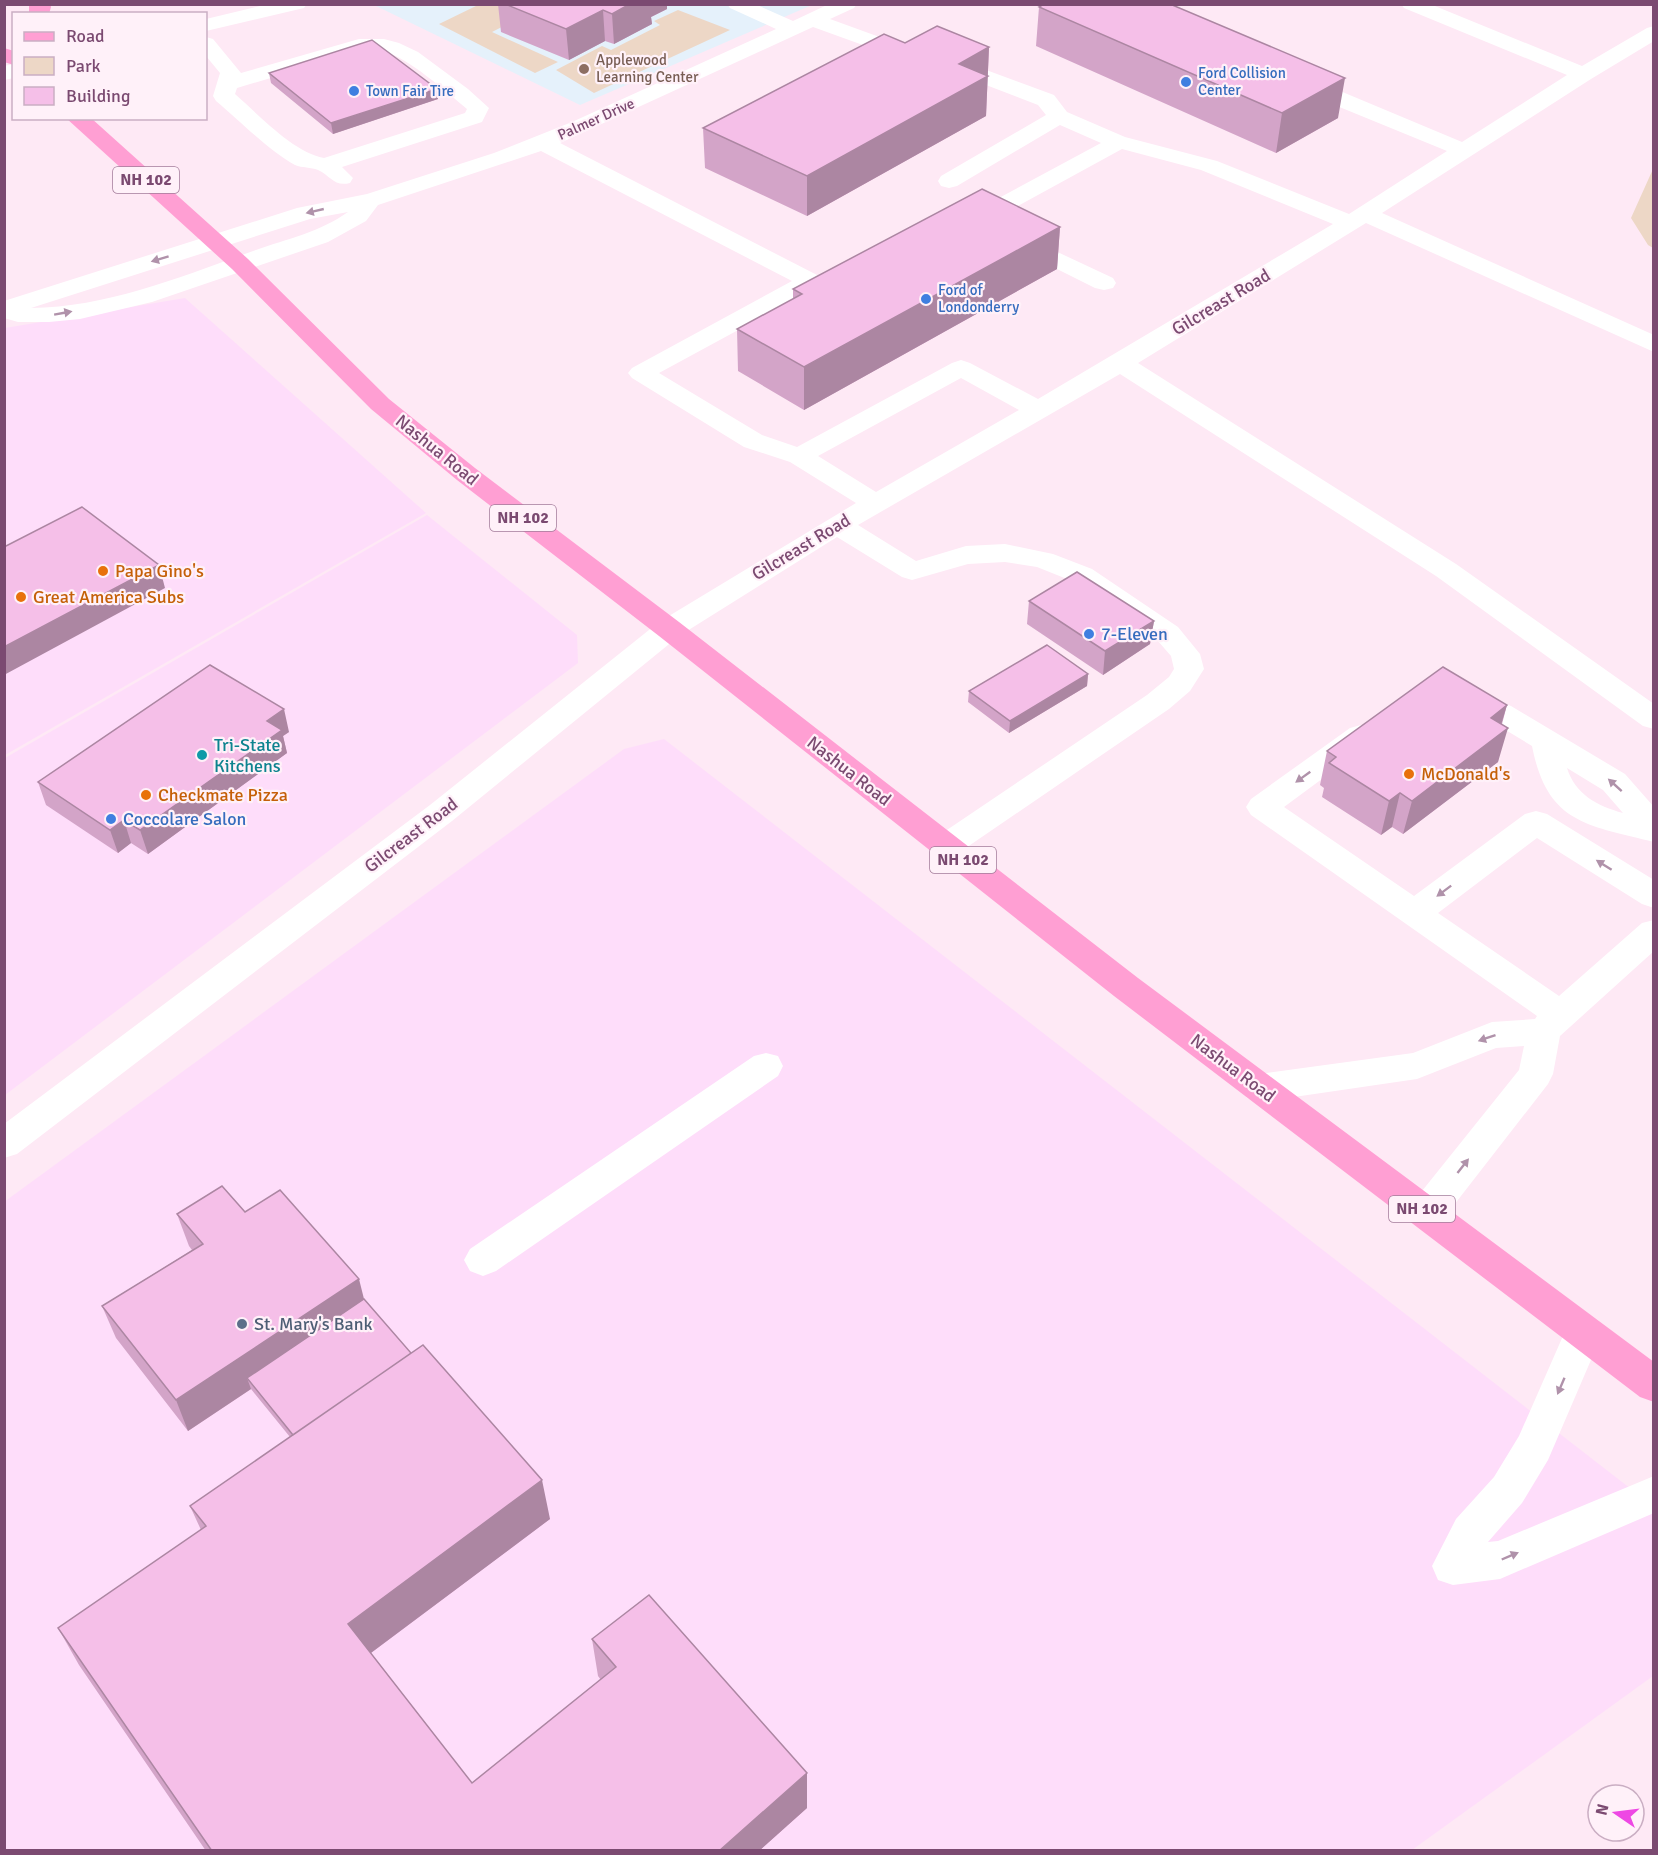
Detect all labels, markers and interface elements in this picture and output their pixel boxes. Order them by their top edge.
legend [12,12,207,120]
text: Road [66,25,105,47]
place label: Applewood Learning Center [596,51,699,86]
text: Park [66,55,101,77]
marker: Applewood Learning Center [577,62,591,76]
place label: Ford Collision Center [1198,64,1286,99]
marker: Ford Collision Center [1179,75,1193,89]
place label: Town Fair Tire [366,82,454,100]
marker: Town Fair Tire [347,84,361,98]
text: Building [66,85,130,107]
street label: Palmer Drive [555,94,637,144]
road number: NH 102 [113,167,179,193]
one-way arrow [305,207,324,216]
one-way arrow [151,255,169,264]
street label: Gilcreast Road [1168,264,1274,340]
place label: Ford of Londonderry [938,281,1019,316]
marker: Ford of Londonderry [919,292,933,306]
one-way arrow [53,308,72,317]
street label: Nashua Road [391,410,483,490]
road number: NH 102 [490,505,556,531]
street label: Gilcreast Road [748,509,854,585]
place label: Papa Gino's [115,560,204,582]
marker: Papa Gino's [96,564,110,578]
place label: Great America Subs [33,586,184,608]
marker: Great America Subs [14,590,28,604]
place label: 7-Eleven [1101,623,1168,645]
marker: 7-Eleven [1082,627,1096,641]
street label: Nashua Road [803,731,895,811]
place label: Tri-State Kitchens [214,734,281,777]
marker: Tri-State Kitchens [195,748,209,762]
place label: McDonald's [1421,763,1510,785]
marker: McDonald's [1402,767,1416,781]
one-way arrow [1295,771,1310,783]
one-way arrow [1607,778,1622,792]
place label: Checkmate Pizza [158,784,288,806]
marker: Checkmate Pizza [139,788,153,802]
street label: Gilcreast Road [360,793,462,877]
place label: Coccolare Salon [123,808,246,830]
marker: Coccolare Salon [104,812,118,826]
road number: NH 102 [930,847,996,873]
one-way arrow [1596,859,1612,870]
one-way arrow [1437,885,1453,897]
street label: Nashua Road [1186,1029,1280,1107]
one-way arrow [1478,1034,1496,1044]
one-way arrow [1457,1159,1469,1174]
road number: NH 102 [1389,1196,1455,1222]
place label: St. Mary's Bank [254,1313,373,1335]
marker: St. Mary's Bank [235,1317,249,1331]
one-way arrow [1556,1377,1566,1395]
one-way arrow [1502,1551,1520,1561]
north arrow [1586,1783,1646,1843]
text: N [1591,1802,1613,1817]

